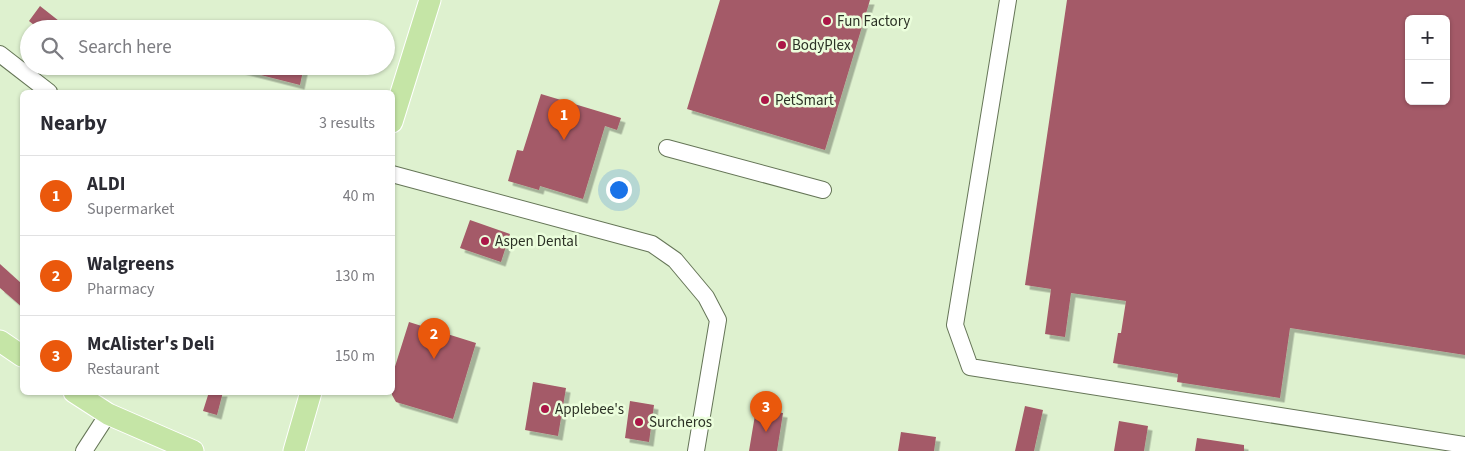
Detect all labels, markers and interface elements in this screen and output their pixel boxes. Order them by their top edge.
place label: Fun Factory [837,11,910,32]
marker: Fun Factory [821,15,833,27]
map controls [1405,15,1450,105]
button: + [1405,15,1450,60]
search box [20,20,395,75]
icon: search [38,34,66,62]
text: Search here [78,34,172,61]
place label: BodyPlex [792,35,851,56]
marker: BodyPlex [776,39,788,51]
button: − [1405,60,1450,105]
place label: PetSmart [775,90,834,111]
marker: PetSmart [759,94,771,106]
pin: 1 [548,99,580,140]
text: Nearby [40,108,107,138]
text: 3 results [319,112,375,134]
text: ALDI [87,171,126,198]
your location [606,177,632,203]
text: 1 [52,185,60,207]
text: 40 m [343,185,375,207]
text: Supermarket [87,198,174,220]
place label: Aspen Dental [495,231,578,252]
marker: Aspen Dental [479,235,491,247]
text: Walgreens [87,251,174,278]
text: 2 [52,265,60,287]
text: 130 m [335,265,375,287]
text: Pharmacy [87,278,155,300]
pin: 2 [418,318,450,359]
text: McAlister's Deli [87,331,214,358]
text: 3 [52,345,60,367]
text: 150 m [335,345,375,367]
text: Restaurant [87,358,160,380]
pin: 3 [750,391,782,432]
place label: Applebee's [555,399,624,420]
marker: Applebee's [539,403,551,415]
place label: Surcheros [649,412,712,433]
marker: Surcheros [633,416,645,428]

